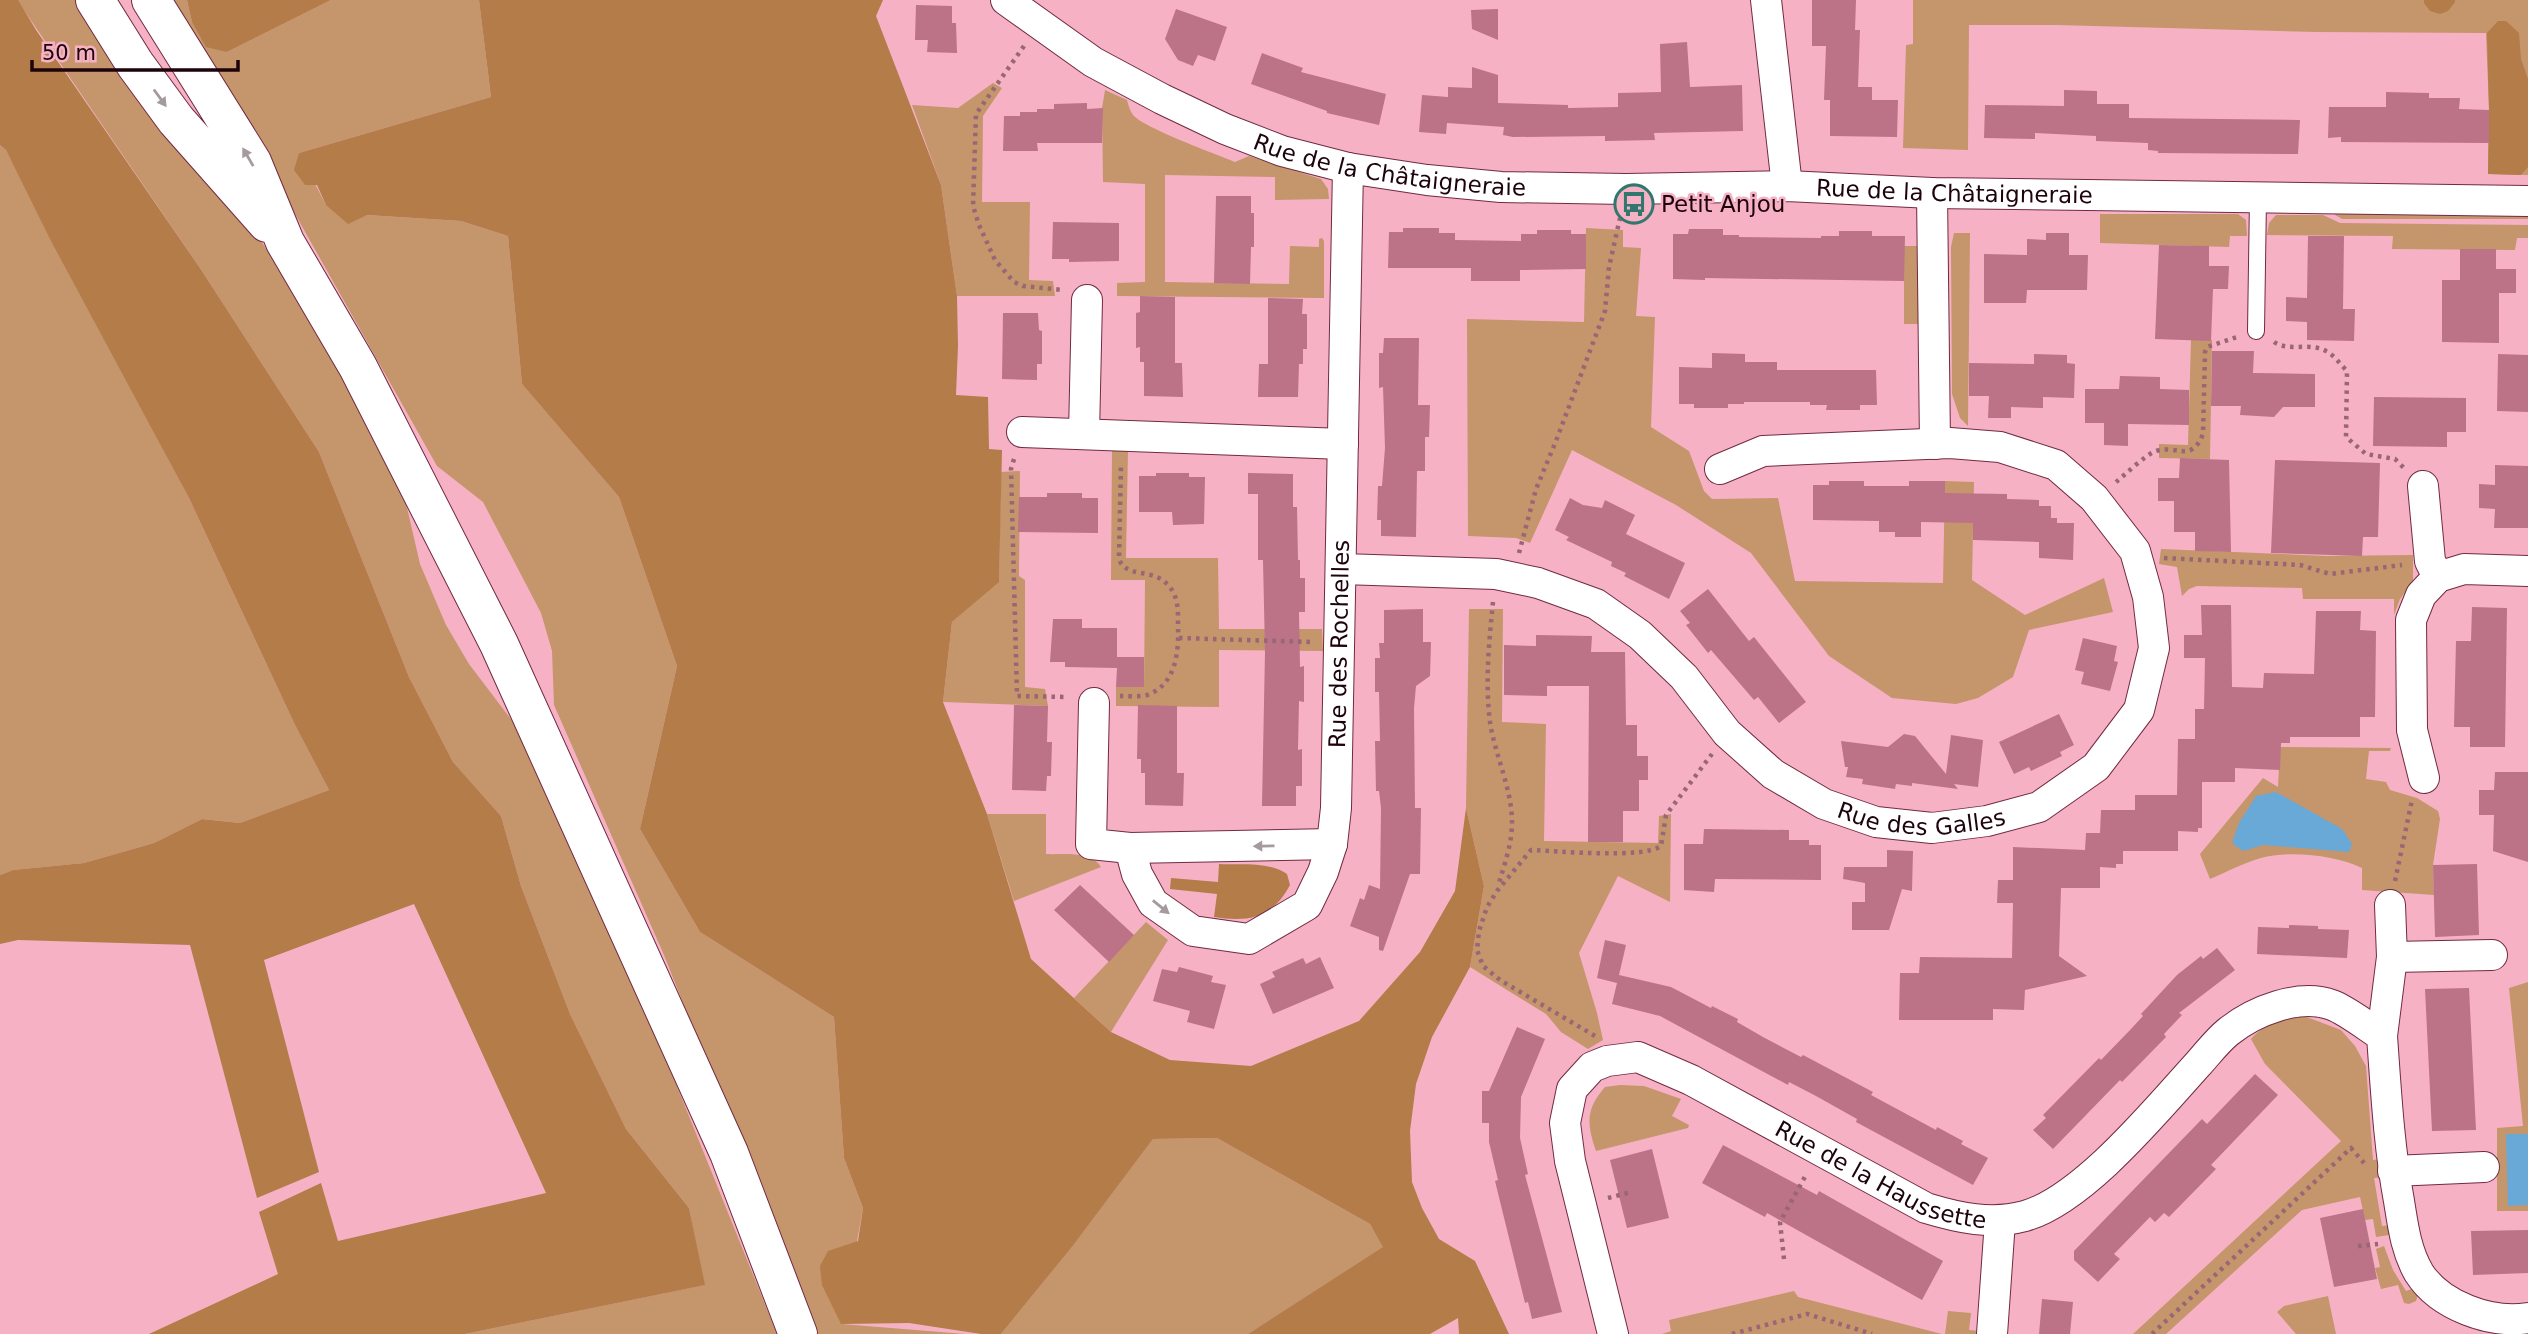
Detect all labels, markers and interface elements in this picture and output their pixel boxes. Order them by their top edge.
scale bar [32,28,238,72]
text: 50 m [42,41,96,65]
one-way arrow [153,89,167,107]
street label: Rue de la Châtaigneraie [1250,128,1526,200]
one-way arrow [242,148,254,167]
street label: Rue de la Châtaigneraie [1816,174,2093,208]
bus stop icon: Petit Anjou [1613,183,1655,225]
place label: Petit Anjou [1661,191,1785,217]
street label: Rue des Rochelles [1324,540,1354,748]
street label: Rue des Galles [1834,797,2008,841]
one-way arrow [1252,840,1274,851]
one-way arrow [1152,899,1169,914]
street label: Rue de la Haussette [1771,1116,1988,1233]

